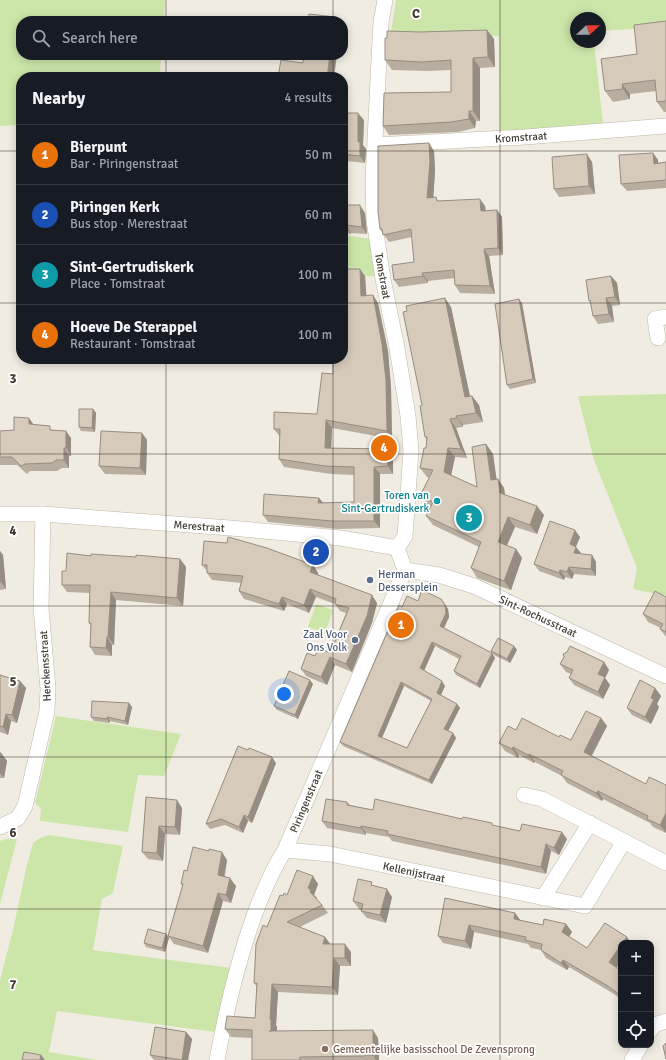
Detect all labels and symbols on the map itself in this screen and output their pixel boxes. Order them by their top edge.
text: C [412,6,420,22]
north arrow [570,12,606,48]
street label: Kromstraat [494,129,548,146]
street label: Tomstraat [372,252,393,300]
text: 3 [9,371,17,387]
pin: 4 [371,433,397,463]
place label: Toren van Sint-Gertrudiskerk [341,489,429,515]
marker: Toren van Sint-Gertrudiskerk [432,496,442,506]
pin: 3 [456,503,482,533]
street label: Merestraat [173,518,225,535]
text: 4 [9,523,17,539]
pin: 2 [303,537,329,567]
place label: Herman Dessersplein [378,568,438,594]
marker: Herman Dessersplein [365,575,375,585]
street label: Sint-Rochusstraat [497,593,579,640]
pin: 1 [388,610,414,640]
place label: Zaal Voor Ons Volk [303,628,347,654]
street label: Herckensstraat [37,630,54,702]
marker: Zaal Voor Ons Volk [350,635,360,645]
text: 5 [9,674,17,690]
your location [274,684,294,704]
street label: Piringenstraat [287,768,326,835]
text: 6 [9,825,17,841]
street label: Kellenijstraat [382,860,446,885]
text: 7 [9,977,17,993]
place label: Gemeentelijke basisschool De Zevensprong [333,1043,535,1056]
marker: Gemeentelijke basisschool De Zevensprong [320,1044,330,1054]

